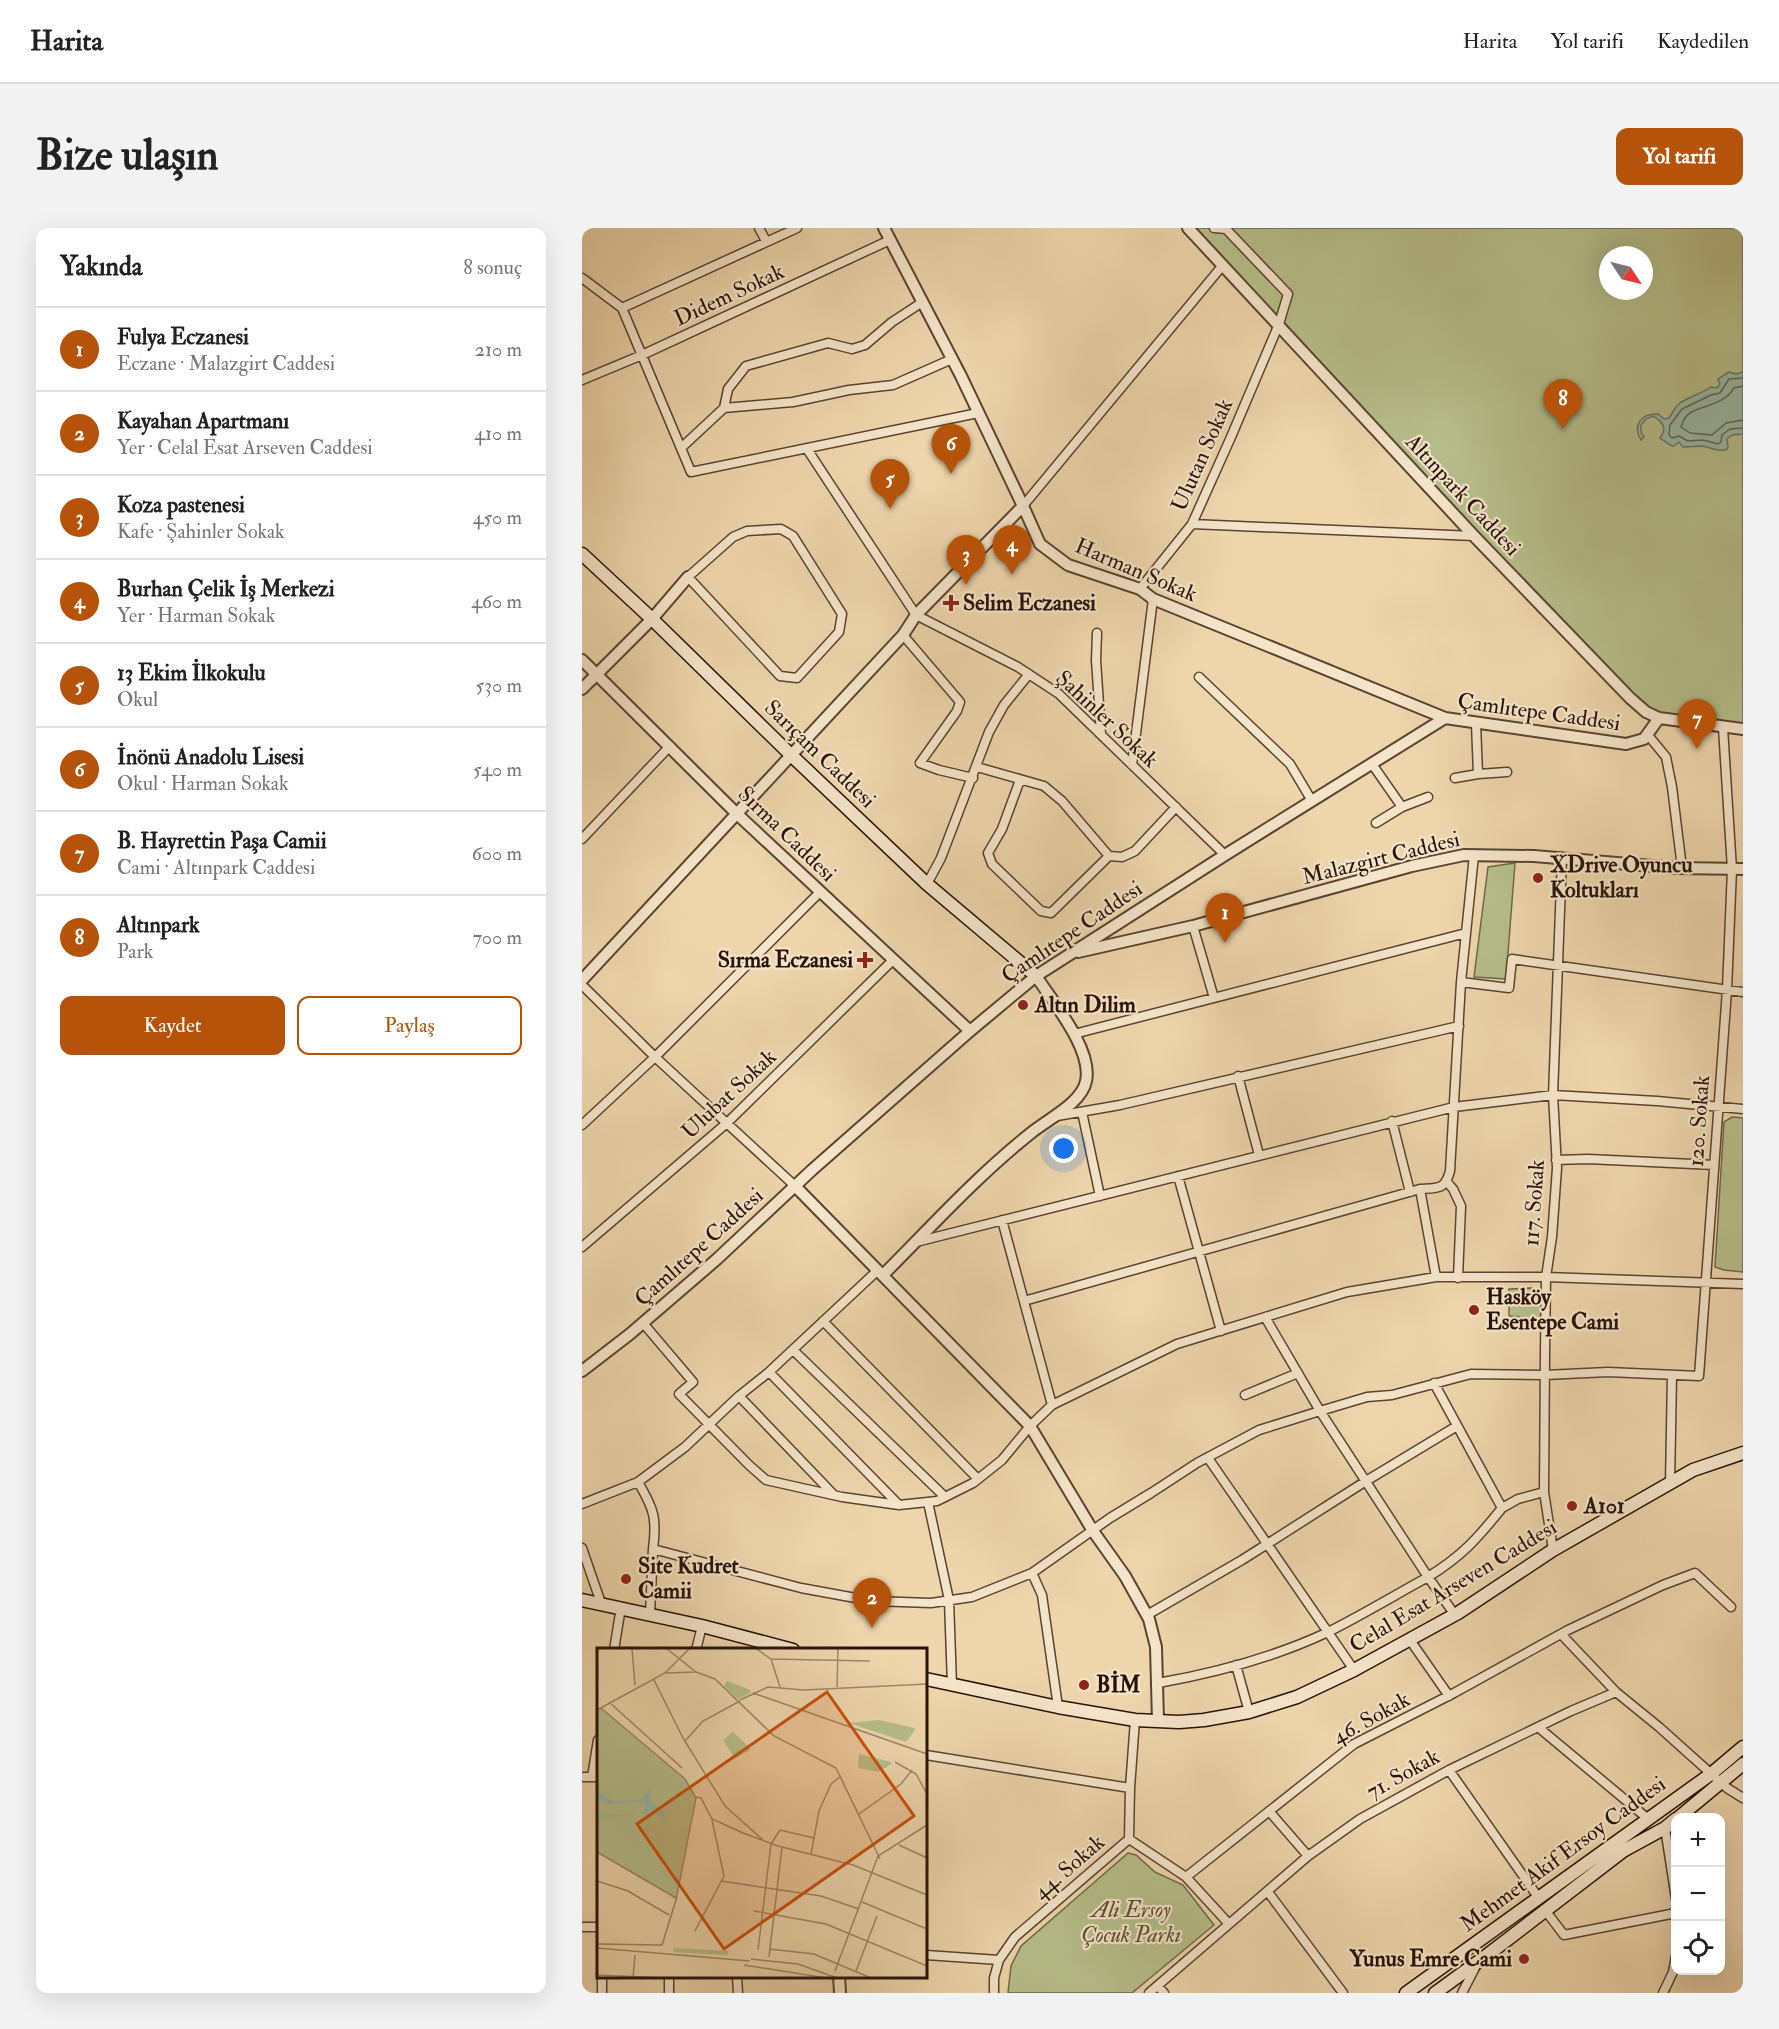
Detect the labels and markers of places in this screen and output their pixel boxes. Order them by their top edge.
pin: 8 [1544,380,1582,429]
pin: 6 [932,424,970,474]
pin: 5 [870,460,910,509]
pin: 4 [992,526,1032,575]
pin: 3 [946,536,986,585]
place label: Selim Eczanesi [963,589,1096,617]
marker: Selim Eczanesi [944,596,958,610]
pin: 7 [1678,700,1716,749]
place label: XDrive Oyuncu Koltukları [1550,851,1693,904]
marker: XDrive Oyuncu Koltukları [1531,871,1545,885]
pin: 1 [1206,894,1244,943]
place label: Sırma Eczanesi [718,946,853,974]
marker: Sırma Eczanesi [858,953,872,967]
place label: Altın Dilim [1034,991,1137,1019]
marker: Altın Dilim [1016,998,1030,1012]
place label: Hasköy Esentepe Cami [1486,1283,1619,1337]
marker: Hasköy Esentepe Cami [1467,1303,1481,1317]
place label: A101 [1583,1492,1625,1520]
marker: A101 [1565,1499,1579,1513]
place label: Site Kudret Camii [638,1552,740,1605]
marker: Site Kudret Camii [619,1572,633,1586]
pin: 2 [852,1578,892,1628]
place label: BİM [1096,1670,1141,1699]
marker: BİM [1077,1678,1091,1692]
place label: Yunus Emre Cami [1349,1945,1512,1973]
marker: Yunus Emre Cami [1517,1952,1531,1966]

